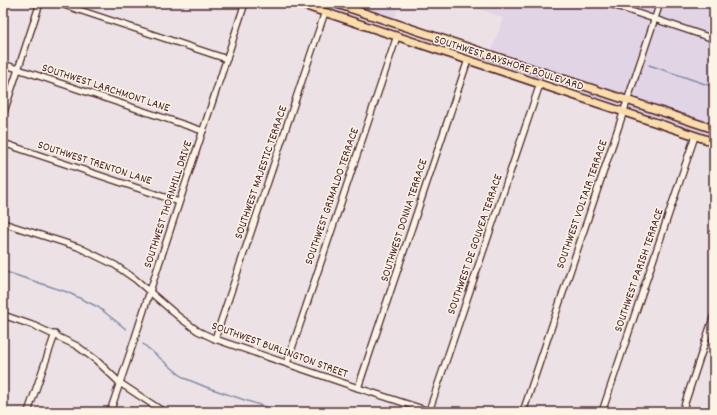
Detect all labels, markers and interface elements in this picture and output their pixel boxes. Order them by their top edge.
street label: SOUTHWEST BAYSHORE BOULEVARD [432,31,585,96]
street label: SOUTHWEST LARCHMONT LANE [39,60,172,117]
street label: SOUTHWEST MAJESTIC TERRACE [231,103,292,241]
street label: SOUTHWEST GRIMALDO TERRACE [301,125,364,267]
street label: SOUTHWEST TRENTON LANE [35,137,154,190]
street label: SOUTHWEST VOLTAIR TERRACE [552,137,613,271]
street label: SOUTHWEST THORNHILL DRIVE [140,138,197,270]
street label: SOUTHWEST DONNA TERRACE [377,156,432,284]
street label: SOUTHWEST DE GOUVEA TERRACE [443,171,508,317]
street label: SOUTHWEST PARISH TERRACE [610,206,669,335]
street label: SOUTHWEST BURLINGTON STREET [209,318,350,383]

